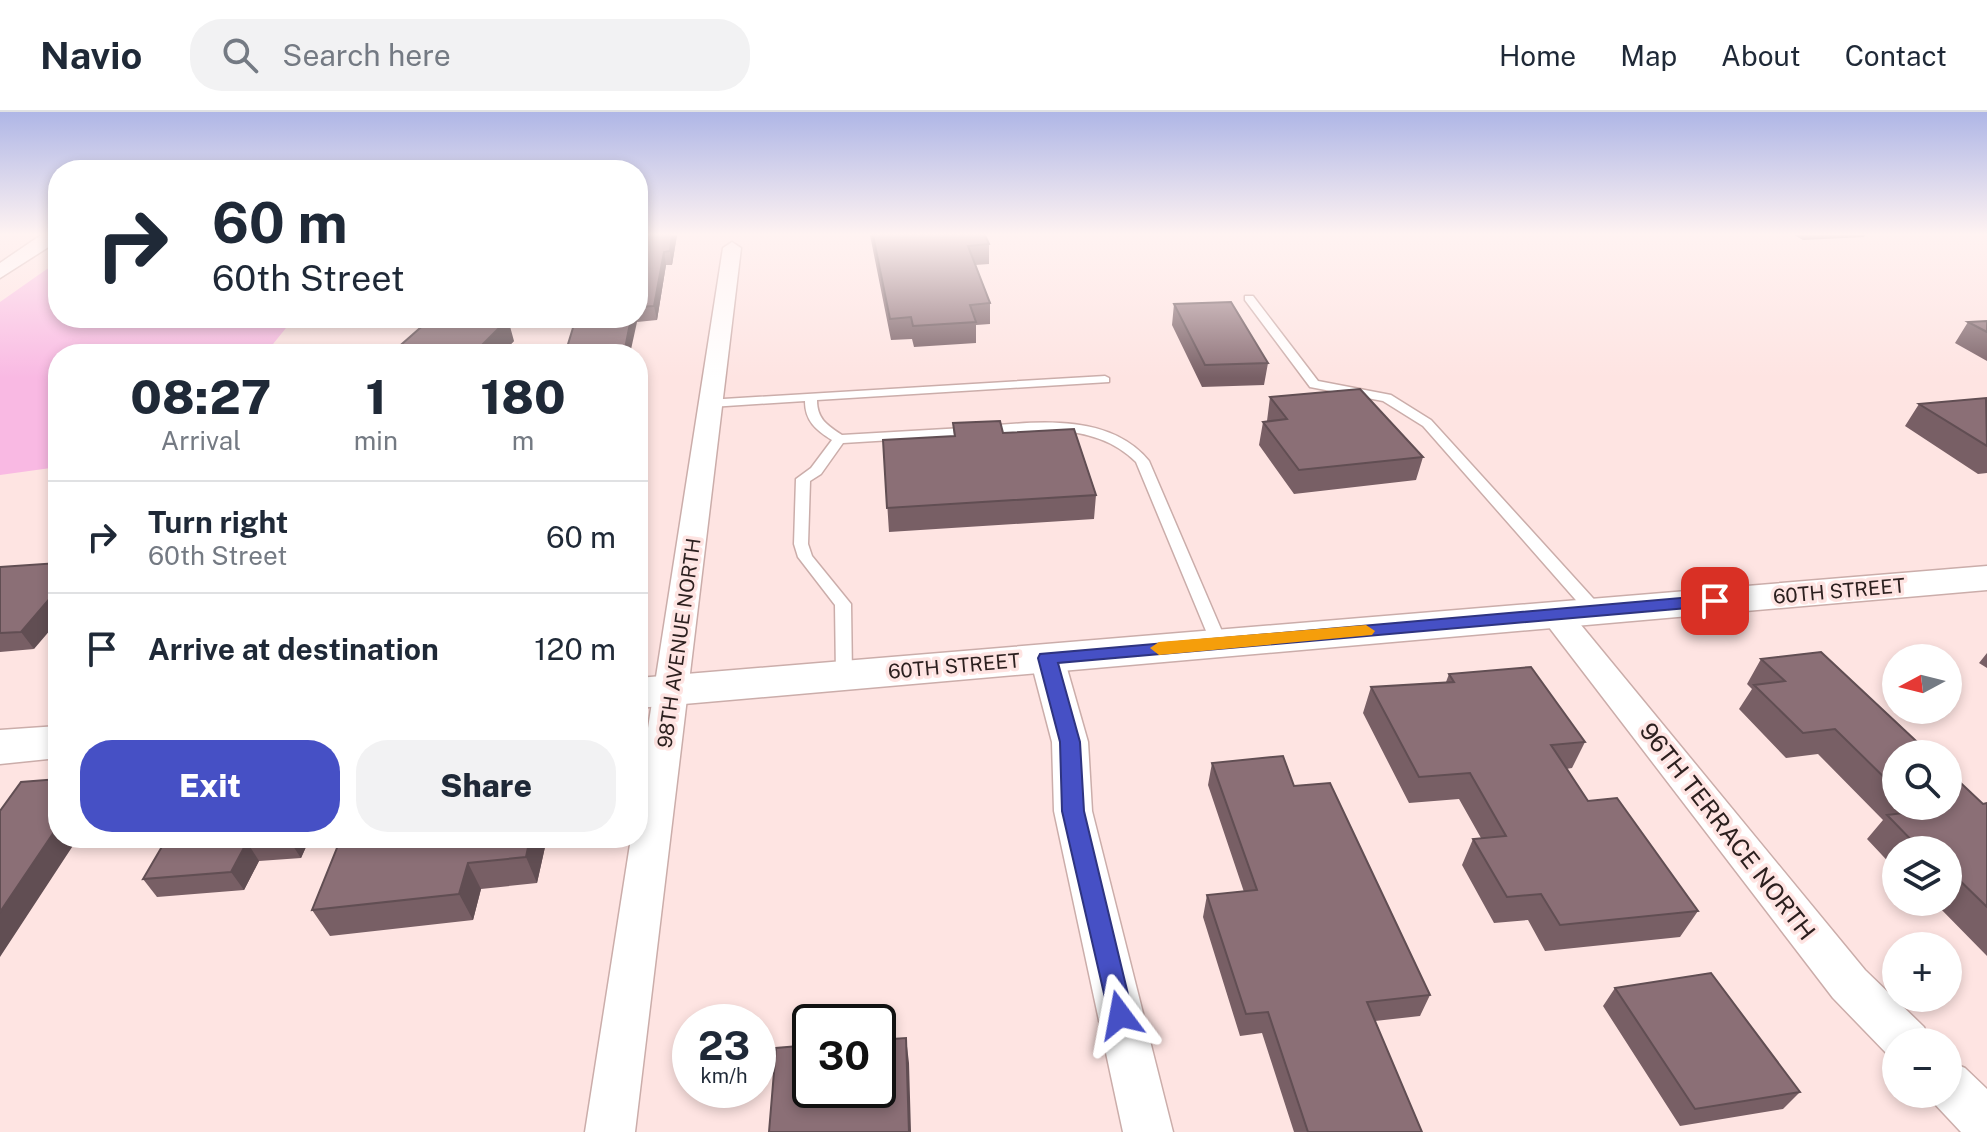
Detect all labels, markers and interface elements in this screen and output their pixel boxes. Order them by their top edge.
search box [190,19,750,91]
text: Navio [40,33,142,78]
icon: search [218,33,262,77]
text: Search here [282,37,451,73]
text: Home [1499,39,1576,72]
text: Map [1620,39,1677,72]
text: About [1721,39,1801,72]
text: Contact [1845,39,1947,72]
text: 60 m [212,190,348,256]
icon: right [80,192,184,296]
text: 60th Street [212,257,405,299]
text: 08:27 [130,368,271,425]
text: 1 [365,368,386,425]
text: 180 [480,368,566,425]
text: Arrival [161,425,241,456]
text: min [354,425,398,456]
text: m [512,425,534,456]
text: Turn right [148,504,288,540]
icon: right [80,515,124,559]
text: 60 m [546,519,616,555]
street label: 98TH AVENUE NORTH [652,536,706,750]
text: 60th Street [148,540,287,571]
pin [1681,567,1749,635]
street label: 60TH STREET [1772,573,1906,609]
icon: arrive [1693,579,1737,623]
icon: arrive [80,627,124,671]
text: Arrive at destination [148,631,439,667]
text: 120 m [534,631,616,667]
north arrow [1882,644,1962,724]
map controls [1882,644,1962,1108]
street label: 60TH STREET [887,648,1021,684]
street label: 96TH TERRACE NORTH [1635,717,1821,945]
button: Exit [80,740,340,832]
button: Share [356,740,616,832]
button: search [1882,740,1962,820]
button: layers [1882,836,1962,916]
button: + [1882,932,1962,1012]
position arrow [1078,973,1162,1057]
speed limit sign: 30 [792,1004,896,1108]
text: 23 [698,1022,750,1069]
button: − [1882,1028,1962,1108]
text: km/h [700,1064,748,1088]

